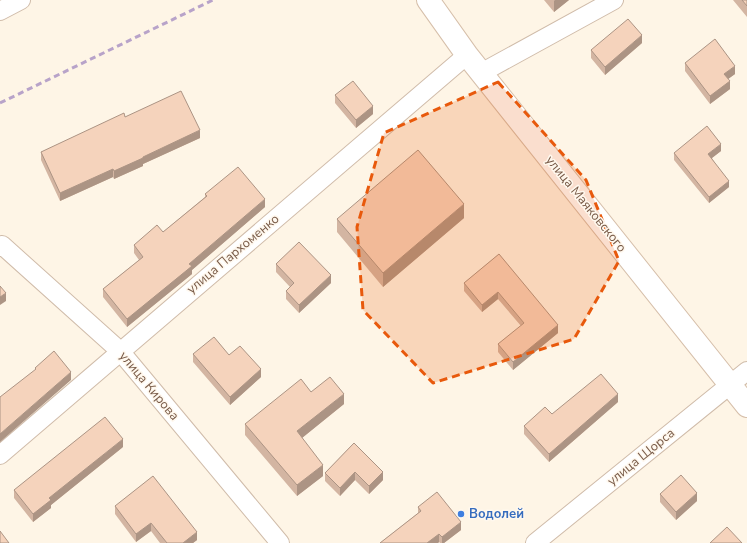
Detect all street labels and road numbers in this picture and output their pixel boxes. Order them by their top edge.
street label: улица Маяковского [541,152,631,256]
street label: улица Пархоменко [183,210,283,298]
street label: улица Кирова [115,348,183,424]
street label: улица Щорса [603,424,679,490]

